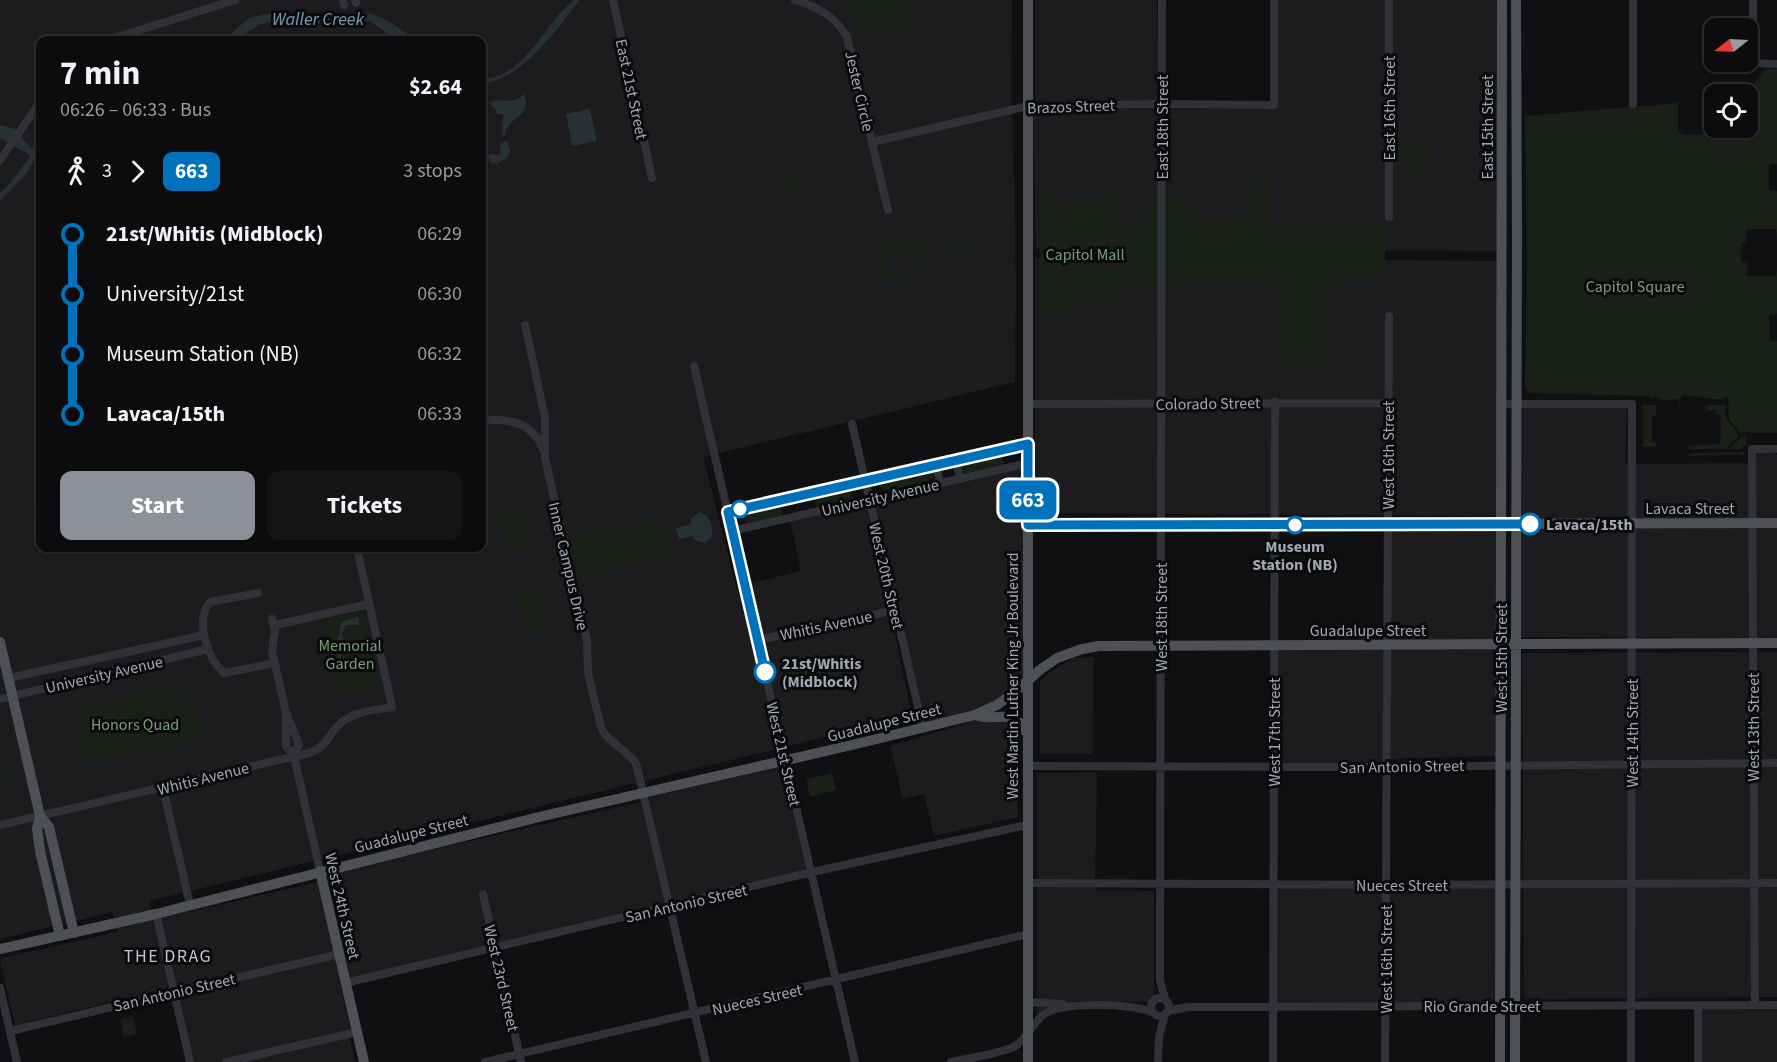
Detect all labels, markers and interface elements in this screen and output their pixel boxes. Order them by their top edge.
water label: Waller Creek [272,7,365,32]
north arrow [1704,18,1758,72]
map controls [1704,18,1758,138]
street label: East 21st Street [610,37,653,142]
street label: Jester Circle [839,49,879,134]
text: 7 min [60,50,140,97]
street label: East 16th Street [1379,55,1401,160]
text: $2.64 [409,71,462,103]
street label: East 18th Street [1152,74,1174,179]
street label: East 15th Street [1477,74,1499,179]
button: locate [1704,84,1758,138]
street label: Brazos Street [1027,94,1116,120]
text: 06:26 – 06:33 · Bus [60,96,211,124]
icon: walk [60,155,93,188]
icon: forward [121,155,154,188]
text: 663 [175,156,208,186]
text: 3 [102,157,112,185]
text: 3 stops [403,157,462,185]
text: 21st/Whitis (Midblock) [106,218,324,250]
text: 06:29 [417,220,462,248]
park label: Capitol Mall [1045,244,1125,266]
park label: Capitol Square [1586,276,1684,298]
text: University/21st [106,278,244,310]
text: 06:30 [417,280,462,308]
text: Museum Station (NB) [106,338,299,370]
text: 06:32 [417,340,462,368]
street label: Colorado Street [1156,392,1261,416]
text: Lavaca/15th [106,398,225,430]
text: 06:33 [417,400,462,428]
street label: West 16th Street [1378,400,1400,509]
button: Start [60,471,255,540]
button: Tickets [267,471,462,540]
street label: University Avenue [819,474,941,522]
line badge: 663 [994,480,1062,520]
text: 663 [1011,485,1045,515]
street label: Lavaca Street [1645,498,1735,520]
street label: Inner Campus Drive [543,500,593,633]
unlabelled marker [731,500,749,518]
marker: Lavaca/15th [1519,513,1541,535]
place label: Lavaca/15th [1546,514,1633,536]
marker: Museum Station (NB) [1286,516,1304,534]
street label: West 20th Street [863,521,909,632]
place label: Museum Station (NB) [1252,536,1338,576]
street label: West Martin Luther King Jr Boulevard [1002,552,1024,800]
street label: West 18th Street [1151,562,1173,671]
street label: West 15th Street [1491,603,1513,712]
street label: Whitis Avenue [778,605,874,646]
street label: Guadalupe Street [1310,620,1427,642]
park label: Memorial Garden [318,635,382,675]
street label: University Avenue [43,651,165,699]
place label: 21st/Whitis (Midblock) [782,653,861,693]
marker: 21st/Whitis (Midblock) [754,661,776,683]
street label: West 13th Street [1743,672,1765,781]
street label: West 17th Street [1264,677,1286,786]
street label: West 14th Street [1622,678,1644,787]
street label: Guadalupe Street [825,698,944,748]
street label: West 21st Street [760,700,806,809]
park label: Honors Quad [91,714,179,736]
street label: San Antonio Street [1340,755,1465,779]
street label: Whitis Avenue [155,757,251,801]
street label: Guadalupe Street [352,809,471,859]
street label: West 24th Street [319,851,365,962]
street label: Nueces Street [1356,875,1449,897]
street label: San Antonio Street [623,879,750,929]
street label: West 16th Street [1376,904,1398,1013]
street label: West 23rd Street [478,923,524,1034]
district label: THE DRAG [124,944,212,969]
street label: San Antonio Street [111,968,238,1018]
street label: Nueces Street [710,979,805,1021]
street label: Rio Grande Street [1424,996,1541,1018]

